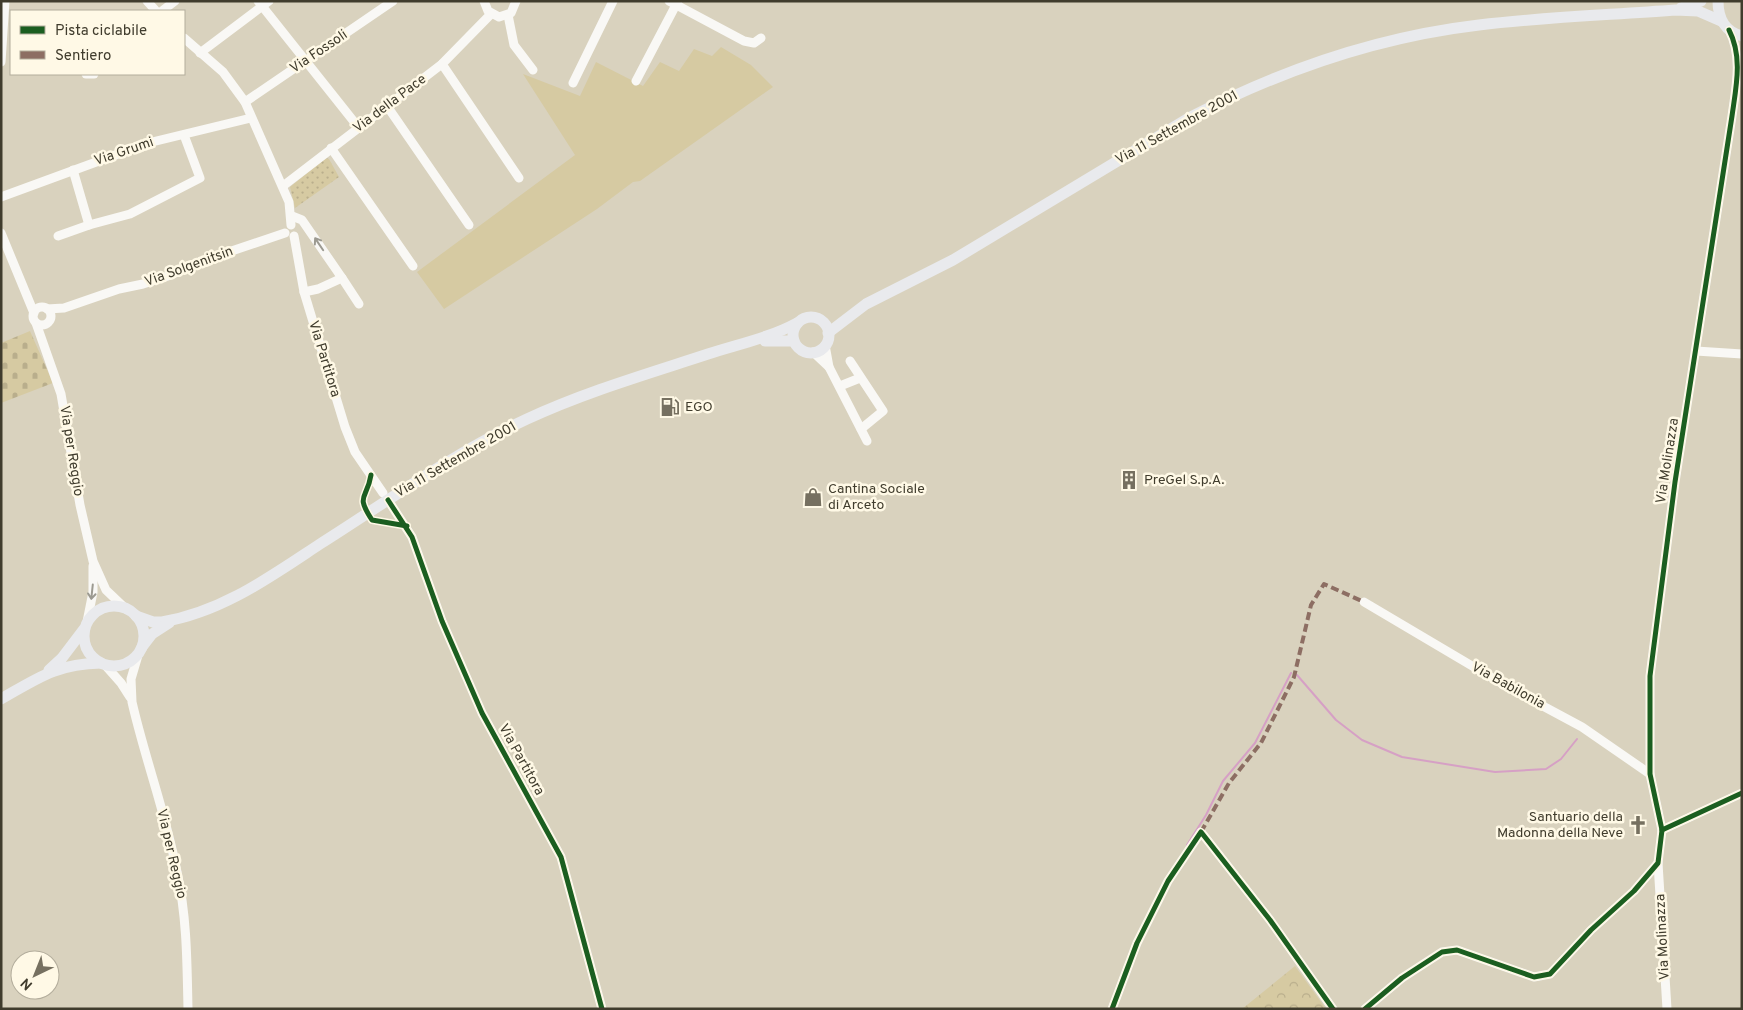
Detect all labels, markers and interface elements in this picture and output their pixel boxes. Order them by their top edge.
legend [10,10,185,75]
text: Pista ciclabile [55,22,147,41]
street label: Via Fossoli [287,27,351,77]
text: Sentiero [55,47,111,66]
street label: Via della Pace [350,71,430,137]
street label: Via 11 Settembre 2001 [1113,87,1241,169]
street label: Via Grumi [92,134,156,170]
one-way arrow [314,237,324,251]
street label: Via Solgenitsin [142,243,236,291]
street label: Via Partitora [304,319,344,399]
fuel station icon: EGO [659,396,681,418]
place label: EGO [685,399,713,416]
street label: Via per Reggio [55,404,87,498]
street label: Via Molinazza [1653,417,1683,505]
street label: Via 11 Settembre 2001 [392,418,520,502]
building icon: PreGel S.p.A. [1118,469,1140,491]
place label: PreGel S.p.A. [1144,472,1224,489]
place label: Cantina Sociale di Arceto [828,481,925,514]
shop icon: Cantina Sociale di Arceto [802,486,824,508]
one-way arrow [87,583,97,599]
street label: Via Babilonia [1468,659,1548,713]
street label: Via Partitora [494,721,548,799]
street label: Via per Reggio [152,807,190,901]
place label: Santuario della Madonna della Neve [1497,809,1623,842]
church icon: Santuario della Madonna della Neve [1627,814,1649,836]
street label: Via Molinazza [1652,893,1674,981]
north arrow [10,950,60,1000]
text: N [18,974,37,993]

